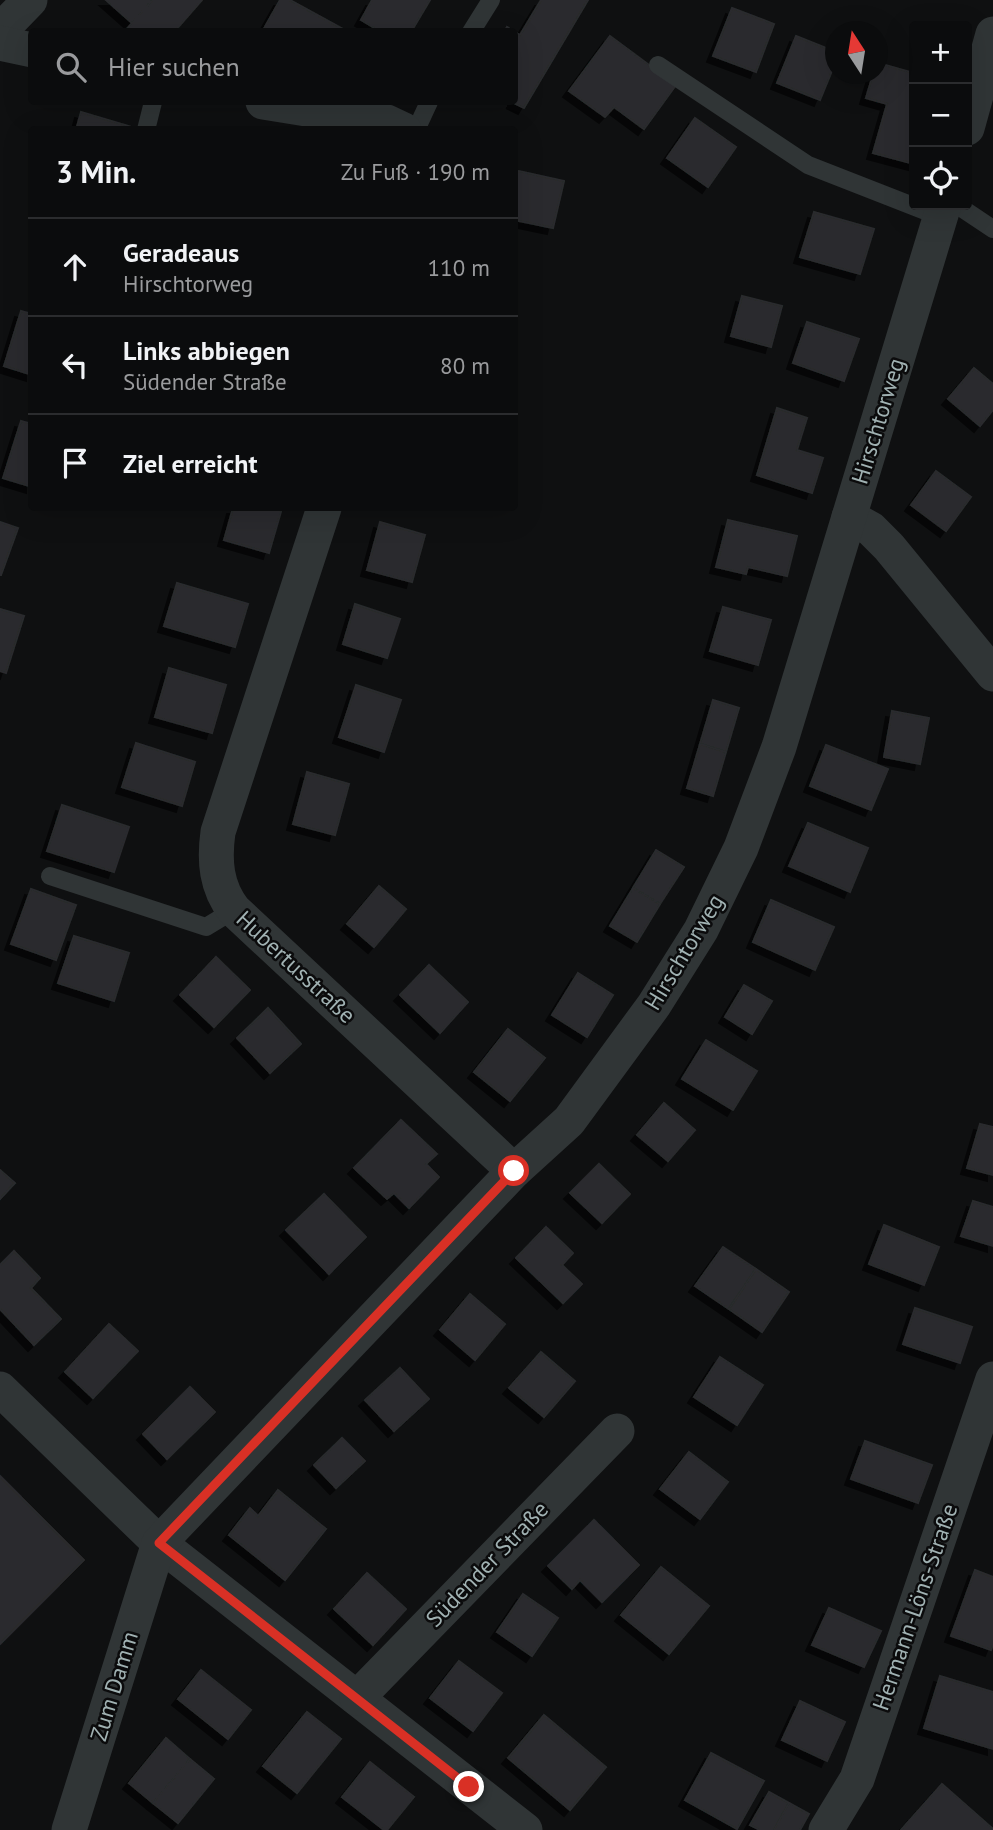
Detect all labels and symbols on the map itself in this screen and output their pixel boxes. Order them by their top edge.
north arrow [825,21,888,84]
street label: Hirschtorweg [845,354,910,487]
street label: Hirschtorweg [638,888,730,1015]
street label: Hubertusstraße [231,904,362,1029]
route start [498,1155,529,1186]
street label: Südender Straße [419,1495,554,1633]
street label: Hermann-Löns-Straße [866,1500,963,1714]
street label: Zum Damm [83,1628,144,1744]
route end [453,1771,484,1802]

